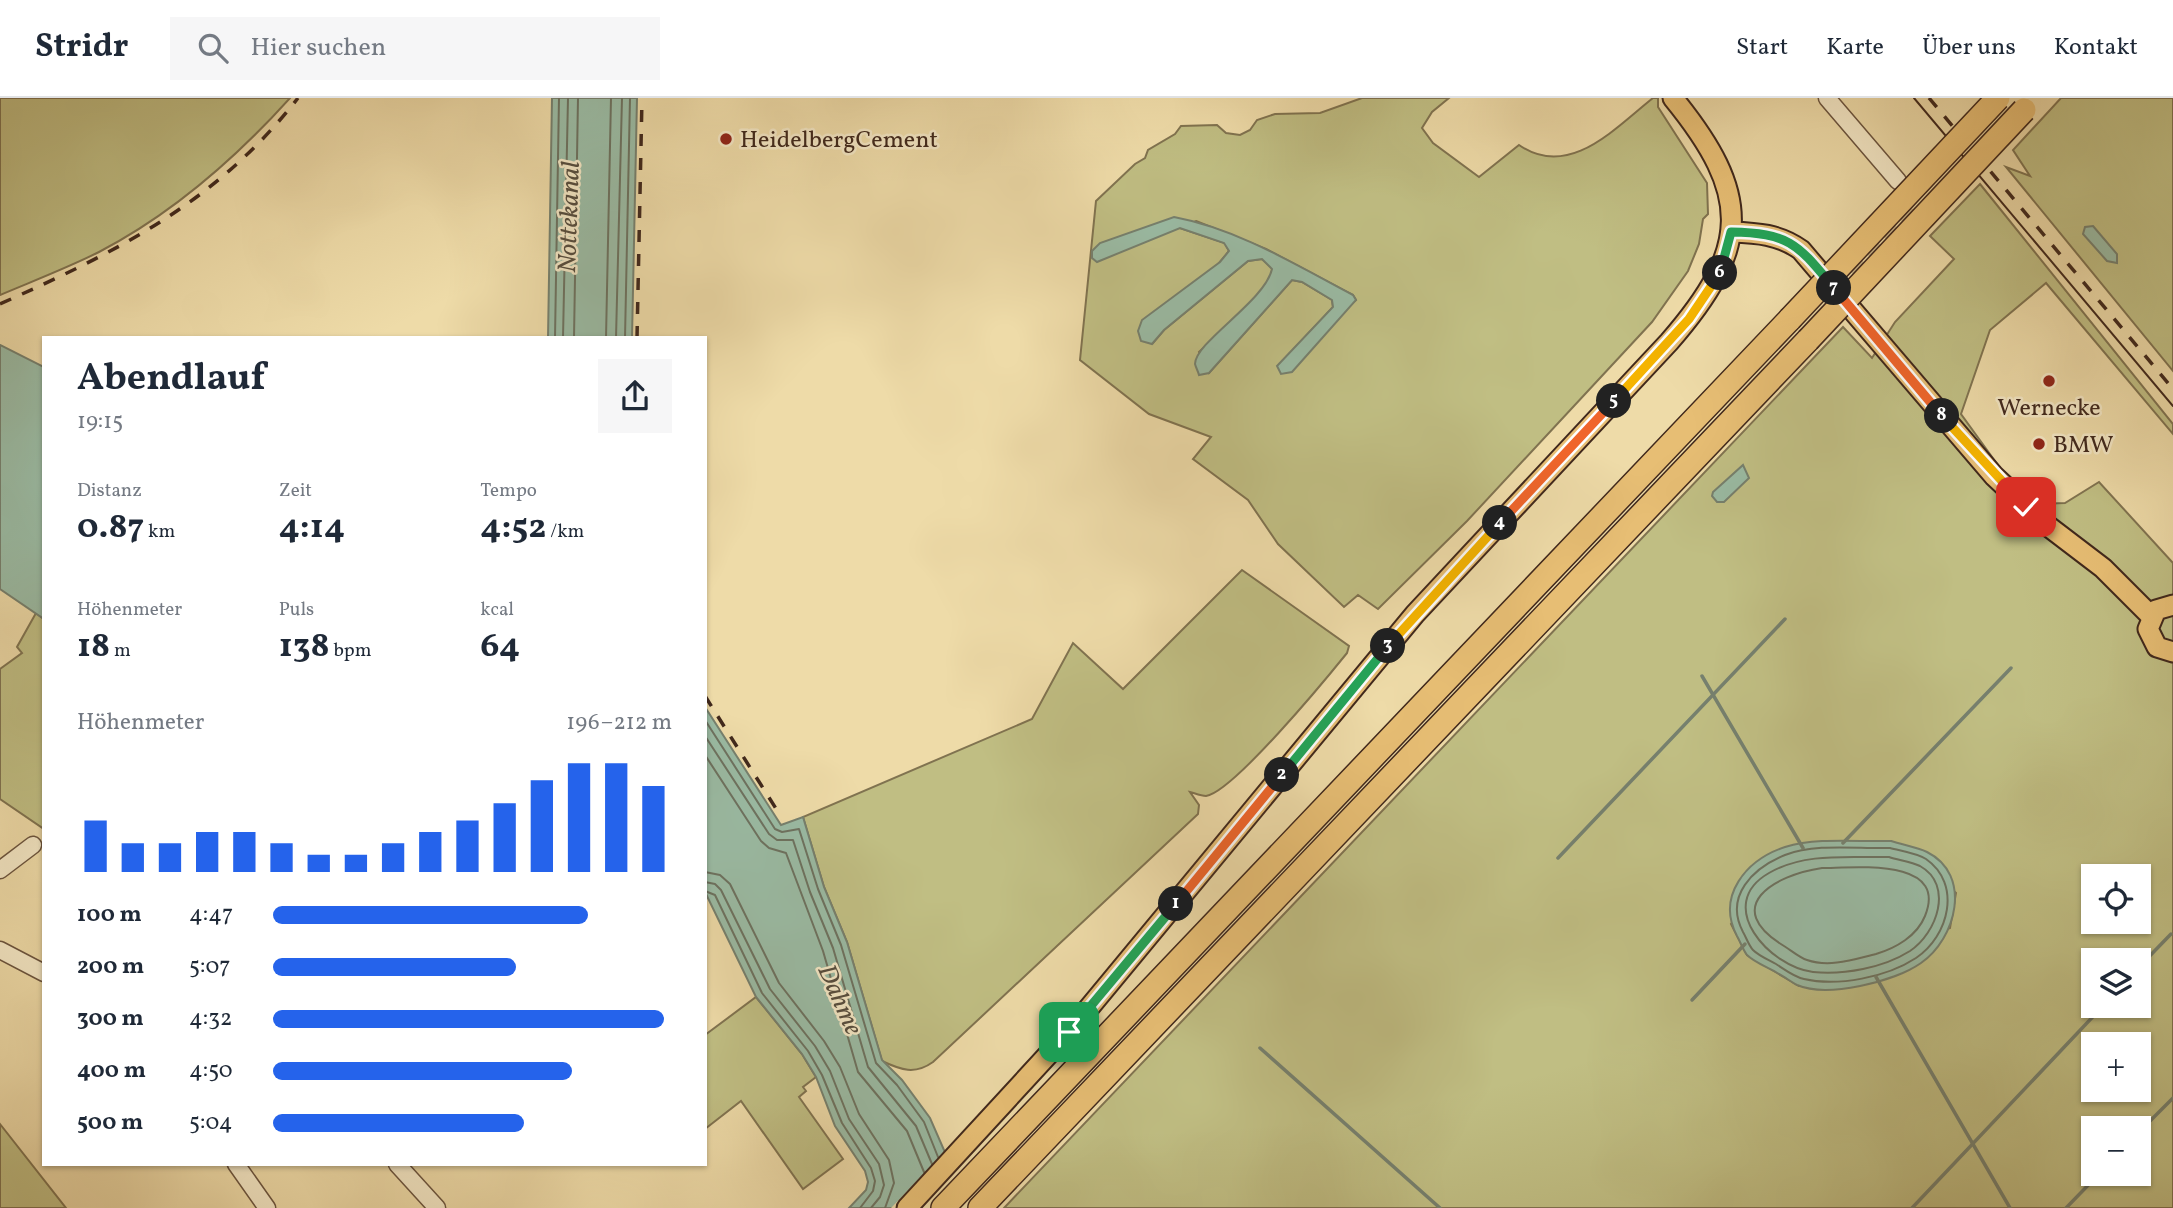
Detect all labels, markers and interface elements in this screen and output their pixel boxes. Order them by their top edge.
search box [170,17,660,80]
text: Stridr [35,25,128,71]
icon: search [194,29,232,67]
text: Hier suchen [250,30,386,66]
text: Start [1736,31,1788,65]
text: Karte [1826,31,1884,65]
text: Über uns [1922,31,2016,65]
text: Kontakt [2054,31,2138,65]
place label: HeidelbergCement [740,124,938,158]
marker: HeidelbergCement [718,131,734,147]
water label: Nottekanal [550,160,590,274]
pin: 6 [1702,256,1738,290]
text: 6 [1714,259,1725,285]
pin: 7 [1816,270,1852,306]
text: 7 [1829,274,1838,300]
text: Abendlauf [77,353,265,406]
button: share [598,359,672,433]
marker: Wernecke [2041,373,2057,389]
pin: 5 [1596,384,1632,418]
text: 5 [1609,387,1618,413]
place label: Wernecke [1997,392,2101,426]
pin: 8 [1924,398,1960,434]
text: 8 [1936,402,1947,428]
text: 19:15 [77,406,123,438]
place label: BMW [2053,429,2114,463]
marker: BMW [2031,436,2047,452]
pin [1996,477,2056,537]
text: Distanz [77,478,142,504]
text: Zeit [279,478,312,504]
text: Tempo [480,478,537,504]
icon: check [2007,488,2045,526]
text: 0.87 [77,504,144,552]
text: 4:14 [279,504,345,552]
text: 4:52 [480,504,547,552]
pin: 4 [1482,506,1518,540]
text: 4 [1494,509,1505,535]
text: km [144,519,175,545]
text: /km [547,519,584,545]
text: Höhenmeter [77,597,182,623]
text: Puls [279,597,314,623]
text: kcal [480,597,514,623]
text: 18 [77,623,110,671]
text: 138 [279,623,330,671]
text: 64 [480,623,520,671]
pin: 3 [1370,628,1406,664]
text: 3 [1383,632,1392,658]
text: m [110,638,131,664]
text: bpm [330,638,372,664]
text: Höhenmeter [77,707,204,739]
text: 196–212 m [566,707,672,739]
pin: 2 [1264,758,1300,792]
text: 2 [1277,761,1286,787]
map controls [2081,864,2151,1186]
button: locate [2081,864,2151,934]
pin: 1 [1158,886,1194,922]
text: 1 [1172,890,1179,916]
text: 100 m [77,899,142,931]
text: 4:47 [189,899,233,931]
button: layers [2081,948,2151,1018]
text: 200 m [77,951,144,983]
text: 5:07 [189,951,230,983]
water label: Dahme [808,959,871,1041]
pin [1039,1002,1099,1062]
text: 300 m [77,1003,144,1035]
text: 4:32 [189,1003,232,1035]
icon: arrive [1050,1013,1088,1051]
button: + [2081,1032,2151,1102]
text: 400 m [77,1055,146,1087]
text: 4:50 [189,1055,233,1087]
text: 500 m [77,1107,143,1139]
text: 5:04 [189,1107,232,1139]
button: − [2081,1116,2151,1186]

